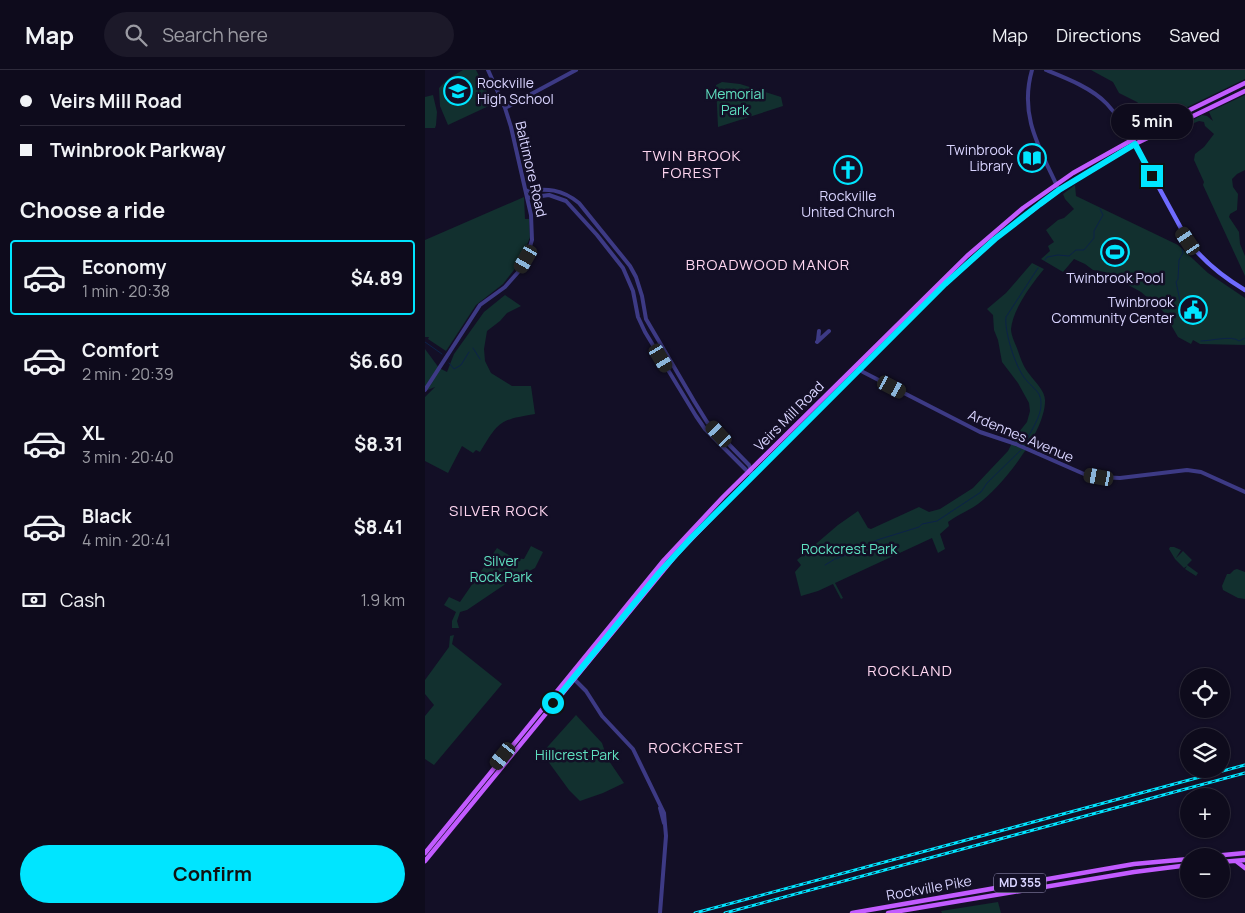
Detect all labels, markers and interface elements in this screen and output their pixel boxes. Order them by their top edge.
search box [104,12,454,57]
text: Map [25,18,74,51]
icon: search [122,21,150,49]
text: Search here [162,22,268,48]
text: Map [992,23,1028,47]
text: Directions [1056,23,1141,47]
text: Saved [1169,23,1220,47]
place label: Rockville High School [477,73,554,108]
school or university icon: Rockville High School [443,76,473,106]
park label: Memorial Park [705,84,765,119]
text: Veirs Mill Road [50,88,182,114]
callout: 5 min [1111,104,1193,138]
text: 5 min [1131,110,1173,132]
street label: Baltimore Road [511,119,552,219]
text: Twinbrook Parkway [50,137,226,163]
place label: Twinbrook Library [946,140,1014,175]
library icon: Twinbrook Library [1017,143,1047,173]
district label: TWIN BROOK FOREST [642,145,742,183]
church icon: Rockville United Church [833,155,863,185]
route end [1141,165,1163,187]
place label: Rockville United Church [801,186,895,221]
text: Choose a ride [20,195,165,225]
car [1173,224,1202,258]
sports icon: Twinbrook Pool [1100,237,1130,267]
car [512,242,539,276]
text: Economy [82,254,166,280]
district label: BROADWOOD MANOR [686,254,850,275]
icon: car [22,255,67,300]
text: $4.89 [351,265,403,291]
place label: Twinbrook Pool [1066,268,1164,287]
text: 1 min · 20:38 [82,280,170,302]
place label: Twinbrook Community Center [1052,292,1175,327]
public building icon: Twinbrook Community Center [1178,295,1208,325]
text: Comfort [82,337,159,363]
icon: car [22,338,67,383]
car [646,341,675,375]
text: $6.60 [349,348,403,374]
text: 2 min · 20:39 [82,363,174,385]
car [875,373,908,401]
street label: Veirs Mill Road [750,377,828,455]
street label: Ardennes Avenue [966,405,1077,466]
car [703,418,734,450]
text: XL [82,420,105,446]
icon: car [22,421,67,466]
text: $8.31 [354,431,403,457]
text: 3 min · 20:40 [82,446,174,468]
car [1082,467,1115,487]
district label: SILVER ROCK [449,500,549,521]
text: Black [82,503,131,529]
icon: car [22,504,67,549]
text: $8.41 [354,514,403,540]
text: 4 min · 20:41 [82,529,171,551]
park label: Rockcrest Park [801,539,898,558]
park label: Silver Rock Park [470,551,533,586]
icon: cash [20,586,48,614]
text: Cash [60,587,105,613]
text: 1.9 km [361,589,405,611]
district label: ROCKLAND [867,660,953,681]
map controls [1180,668,1230,898]
button: locate [1180,668,1230,718]
route start [542,692,564,714]
button: layers [1180,728,1230,778]
district label: ROCKCREST [648,737,744,758]
car [487,740,518,772]
park label: Hillcrest Park [535,745,620,764]
button: + [1180,788,1230,838]
button: Confirm [20,845,405,903]
button: − [1180,848,1230,898]
street label: Rockville Pike [885,871,973,904]
road number: MD 355 [994,874,1046,892]

